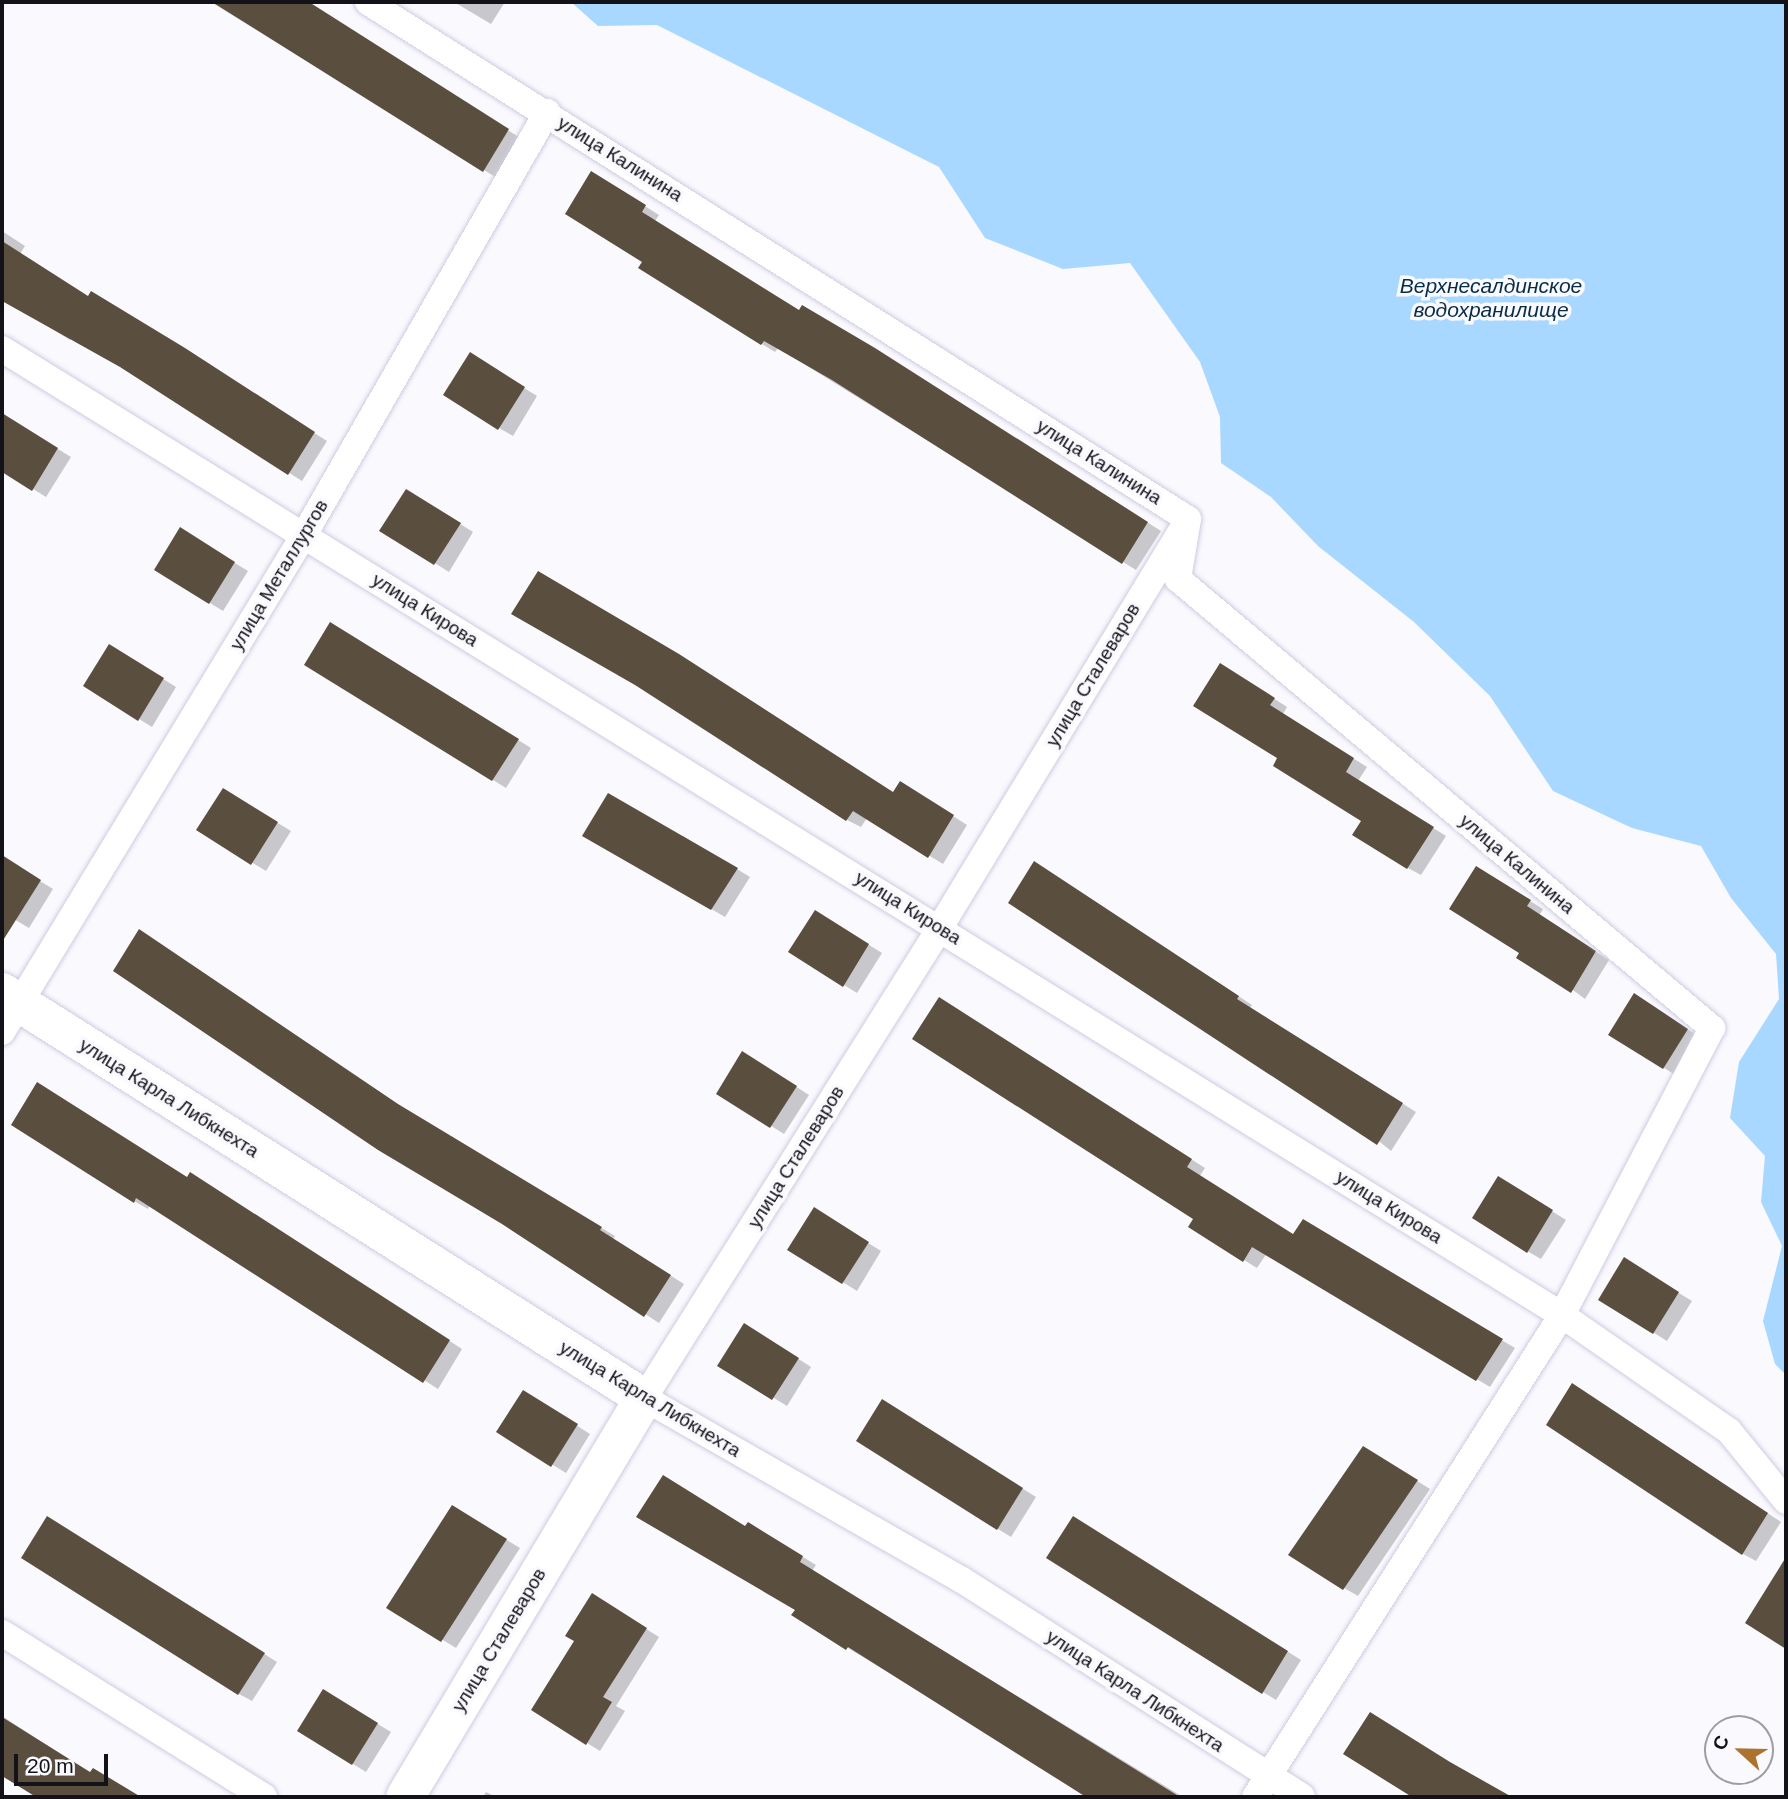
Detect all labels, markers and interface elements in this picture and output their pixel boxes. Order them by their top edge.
street label: улица Калинина [553,111,687,207]
water label: Верхнесалдинское водохранилище [1400,273,1582,323]
street label: улица Калинина [1032,414,1166,510]
street label: улица Металлургов [225,496,333,654]
street label: улица Кирова [368,568,482,652]
street label: улица Сталеваров [1041,599,1145,751]
street label: улица Калинина [1455,809,1579,919]
street label: улица Кирова [851,866,965,950]
street label: улица Карла Либкнехта [75,1033,263,1163]
street label: улица Сталеваров [743,1082,849,1232]
street label: улица Кирова [1332,1165,1446,1249]
street label: улица Карла Либкнехта [555,1336,745,1462]
street label: улица Сталеваров [447,1564,551,1716]
street label: улица Карла Либкнехта [1042,1625,1228,1757]
north arrow [1704,1715,1774,1785]
text: С [1709,1732,1733,1753]
scale bar [18,1740,112,1784]
text: 20 m [27,1754,74,1777]

